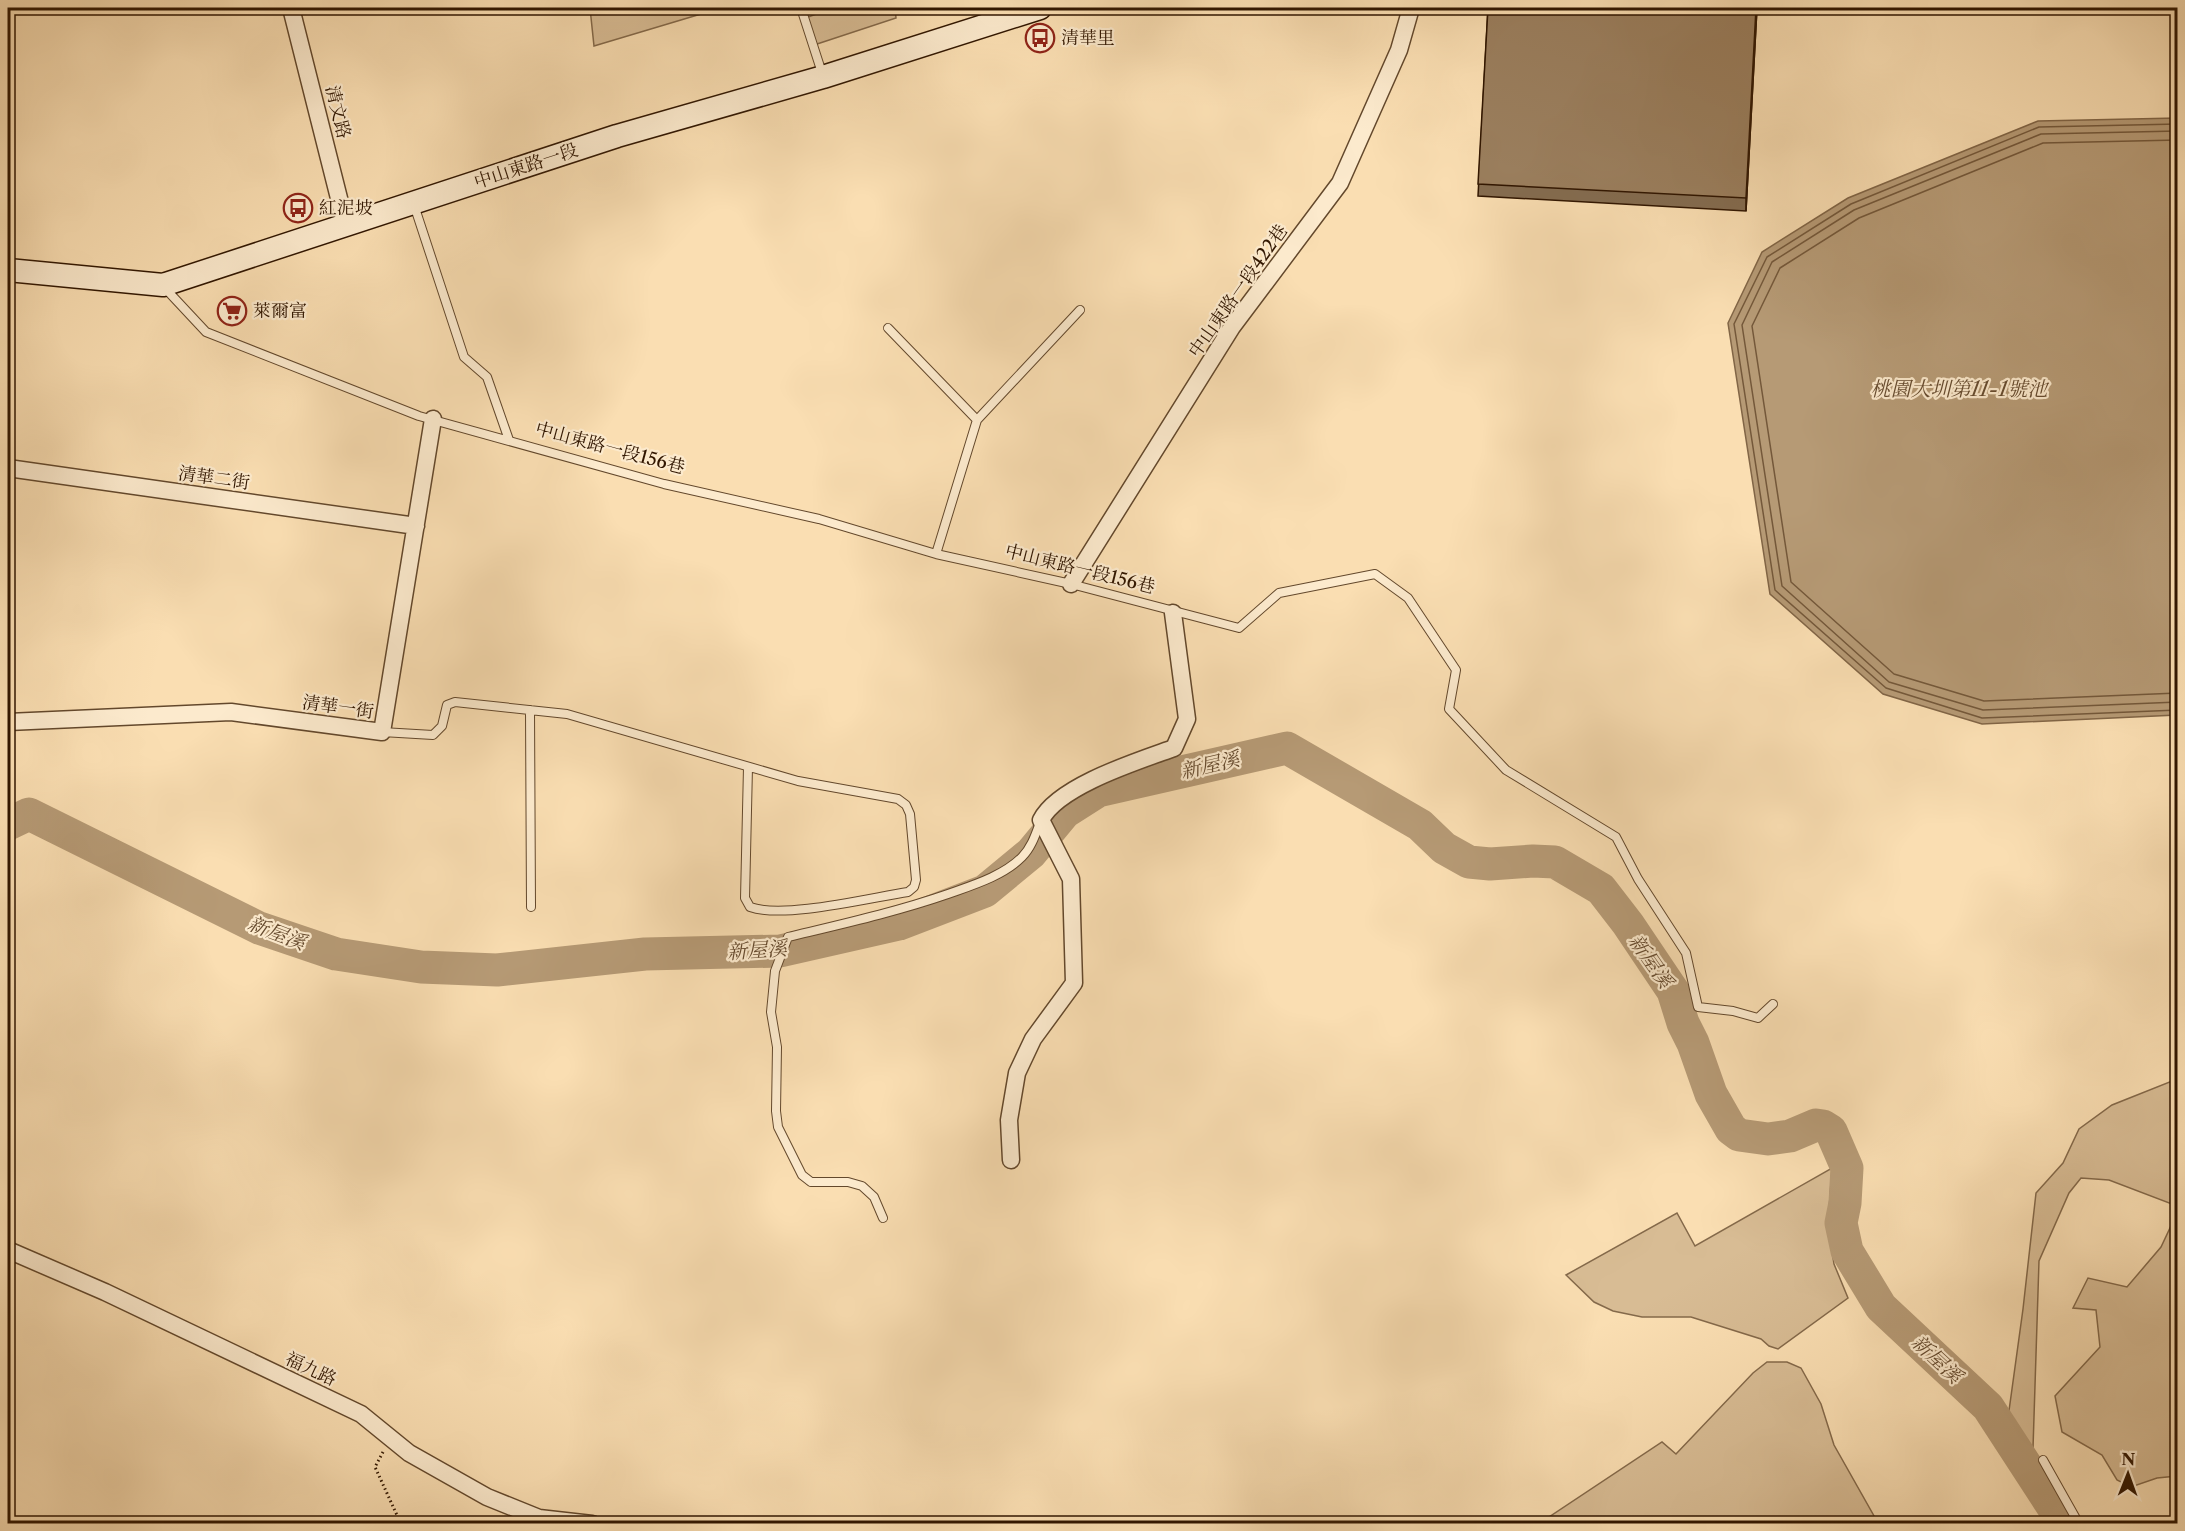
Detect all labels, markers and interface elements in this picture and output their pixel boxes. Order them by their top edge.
bus stop icon: 清華里 [1024,22,1056,54]
place label: 清華里 [1061,27,1115,49]
street label: 清文路 [321,83,355,141]
street label: 中山東路一段 [471,139,581,193]
bus stop icon: 紅泥坡 [282,192,314,224]
place label: 紅泥坡 [319,197,373,219]
street label: 中山東路一段422巷 [1184,220,1292,362]
supermarket icon: 萊爾富 [216,295,248,327]
place label: 萊爾富 [253,300,307,322]
water label: 桃園大圳第11-1號池 [1870,377,2050,401]
street label: 中山東路一段156巷 [533,417,687,479]
street label: 清華二街 [177,462,251,494]
street label: 中山東路一段156巷 [1003,540,1157,598]
street label: 清華一街 [301,691,375,723]
water label: 新屋溪 [1178,746,1244,783]
water label: 新屋溪 [245,911,311,956]
water label: 新屋溪 [1624,930,1679,994]
water label: 新屋溪 [726,936,790,964]
water label: 新屋溪 [1907,1330,1969,1390]
street label: 福九路 [282,1348,340,1390]
north arrow [2098,1444,2158,1504]
text: N [2121,1449,2135,1469]

